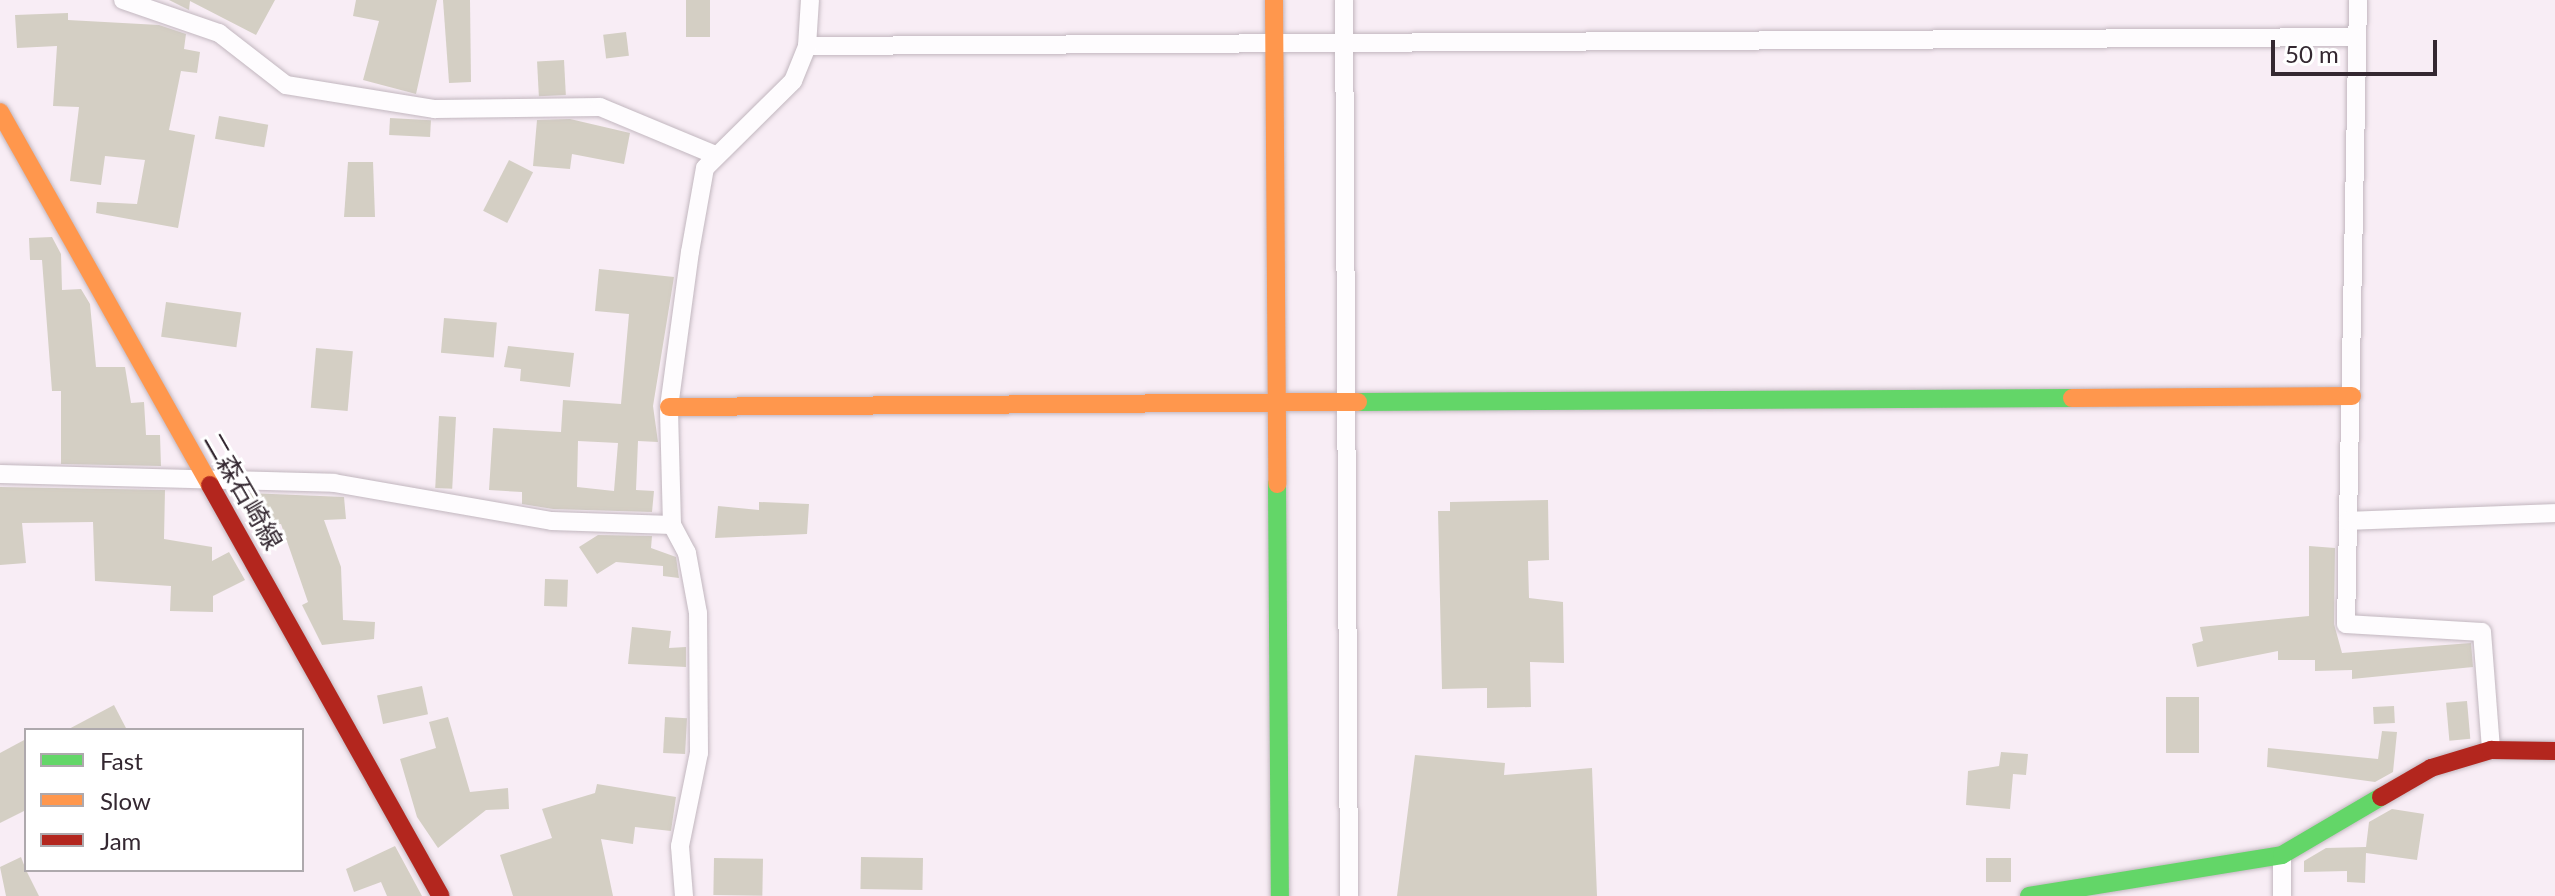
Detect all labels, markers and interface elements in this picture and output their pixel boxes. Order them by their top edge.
scale bar [2275,24,2441,74]
text: 50 m [2285,39,2339,68]
street label: 二森石崎線 [197,427,289,555]
legend [24,728,304,872]
text: Fast [100,746,143,775]
text: Slow [100,786,151,815]
text: Jam [100,826,141,855]

